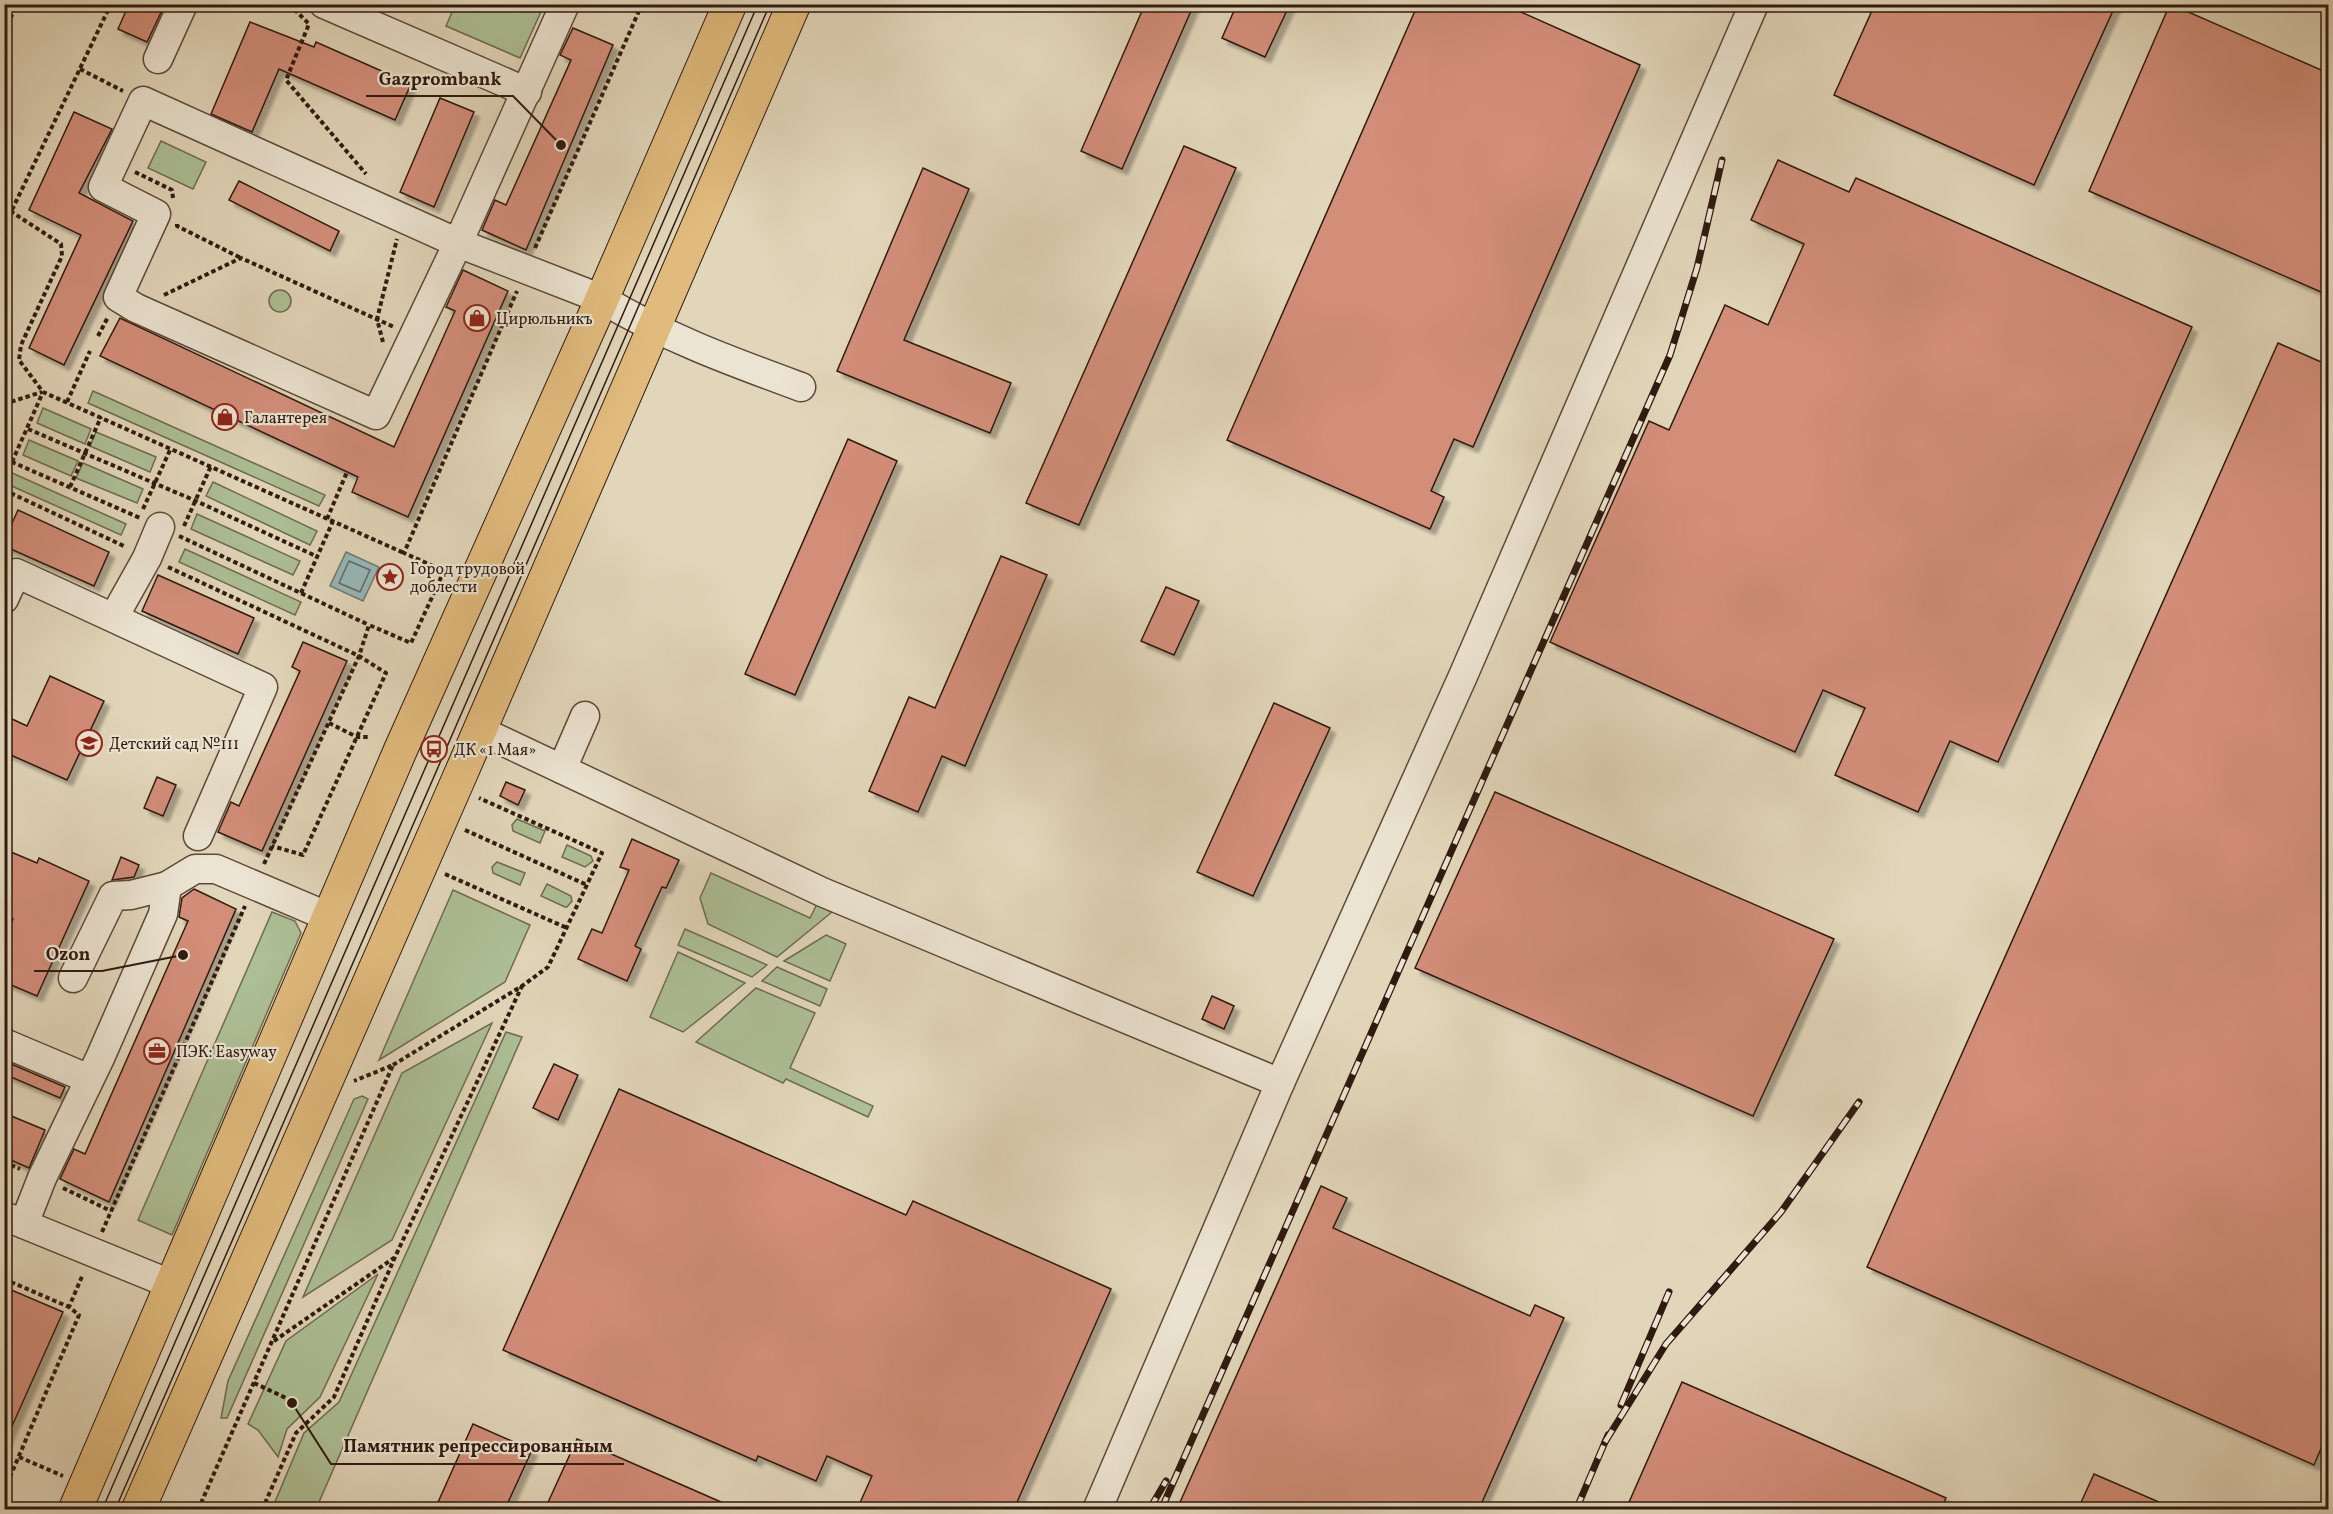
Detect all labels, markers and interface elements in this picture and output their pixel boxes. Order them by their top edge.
callout: Gazprombank [366,60,513,96]
text: Gazprombank [379,68,501,93]
shop icon: Цирюльникъ [462,303,492,333]
place label: Цирюльникъ [496,309,593,331]
shop icon: Галантерея [210,402,240,432]
place label: Галантерея [244,408,327,430]
place label: Город трудовой доблести [410,559,525,599]
place icon: Город трудовой доблести [375,562,405,592]
school or university icon: Детский сад №111 [74,728,104,758]
place label: Детский сад №111 [109,734,239,756]
bus stop icon: ДК «1 Мая» [419,734,449,764]
place label: ДК «1 Мая» [454,740,536,762]
callout: Ozon [34,935,102,971]
text: Ozon [46,943,90,968]
office icon: ПЭК: Easyway [142,1036,172,1066]
place label: ПЭК: Easyway [176,1042,277,1064]
callout: Памятник репрессированным [331,1428,624,1464]
text: Памятник репрессированным [343,1435,613,1460]

